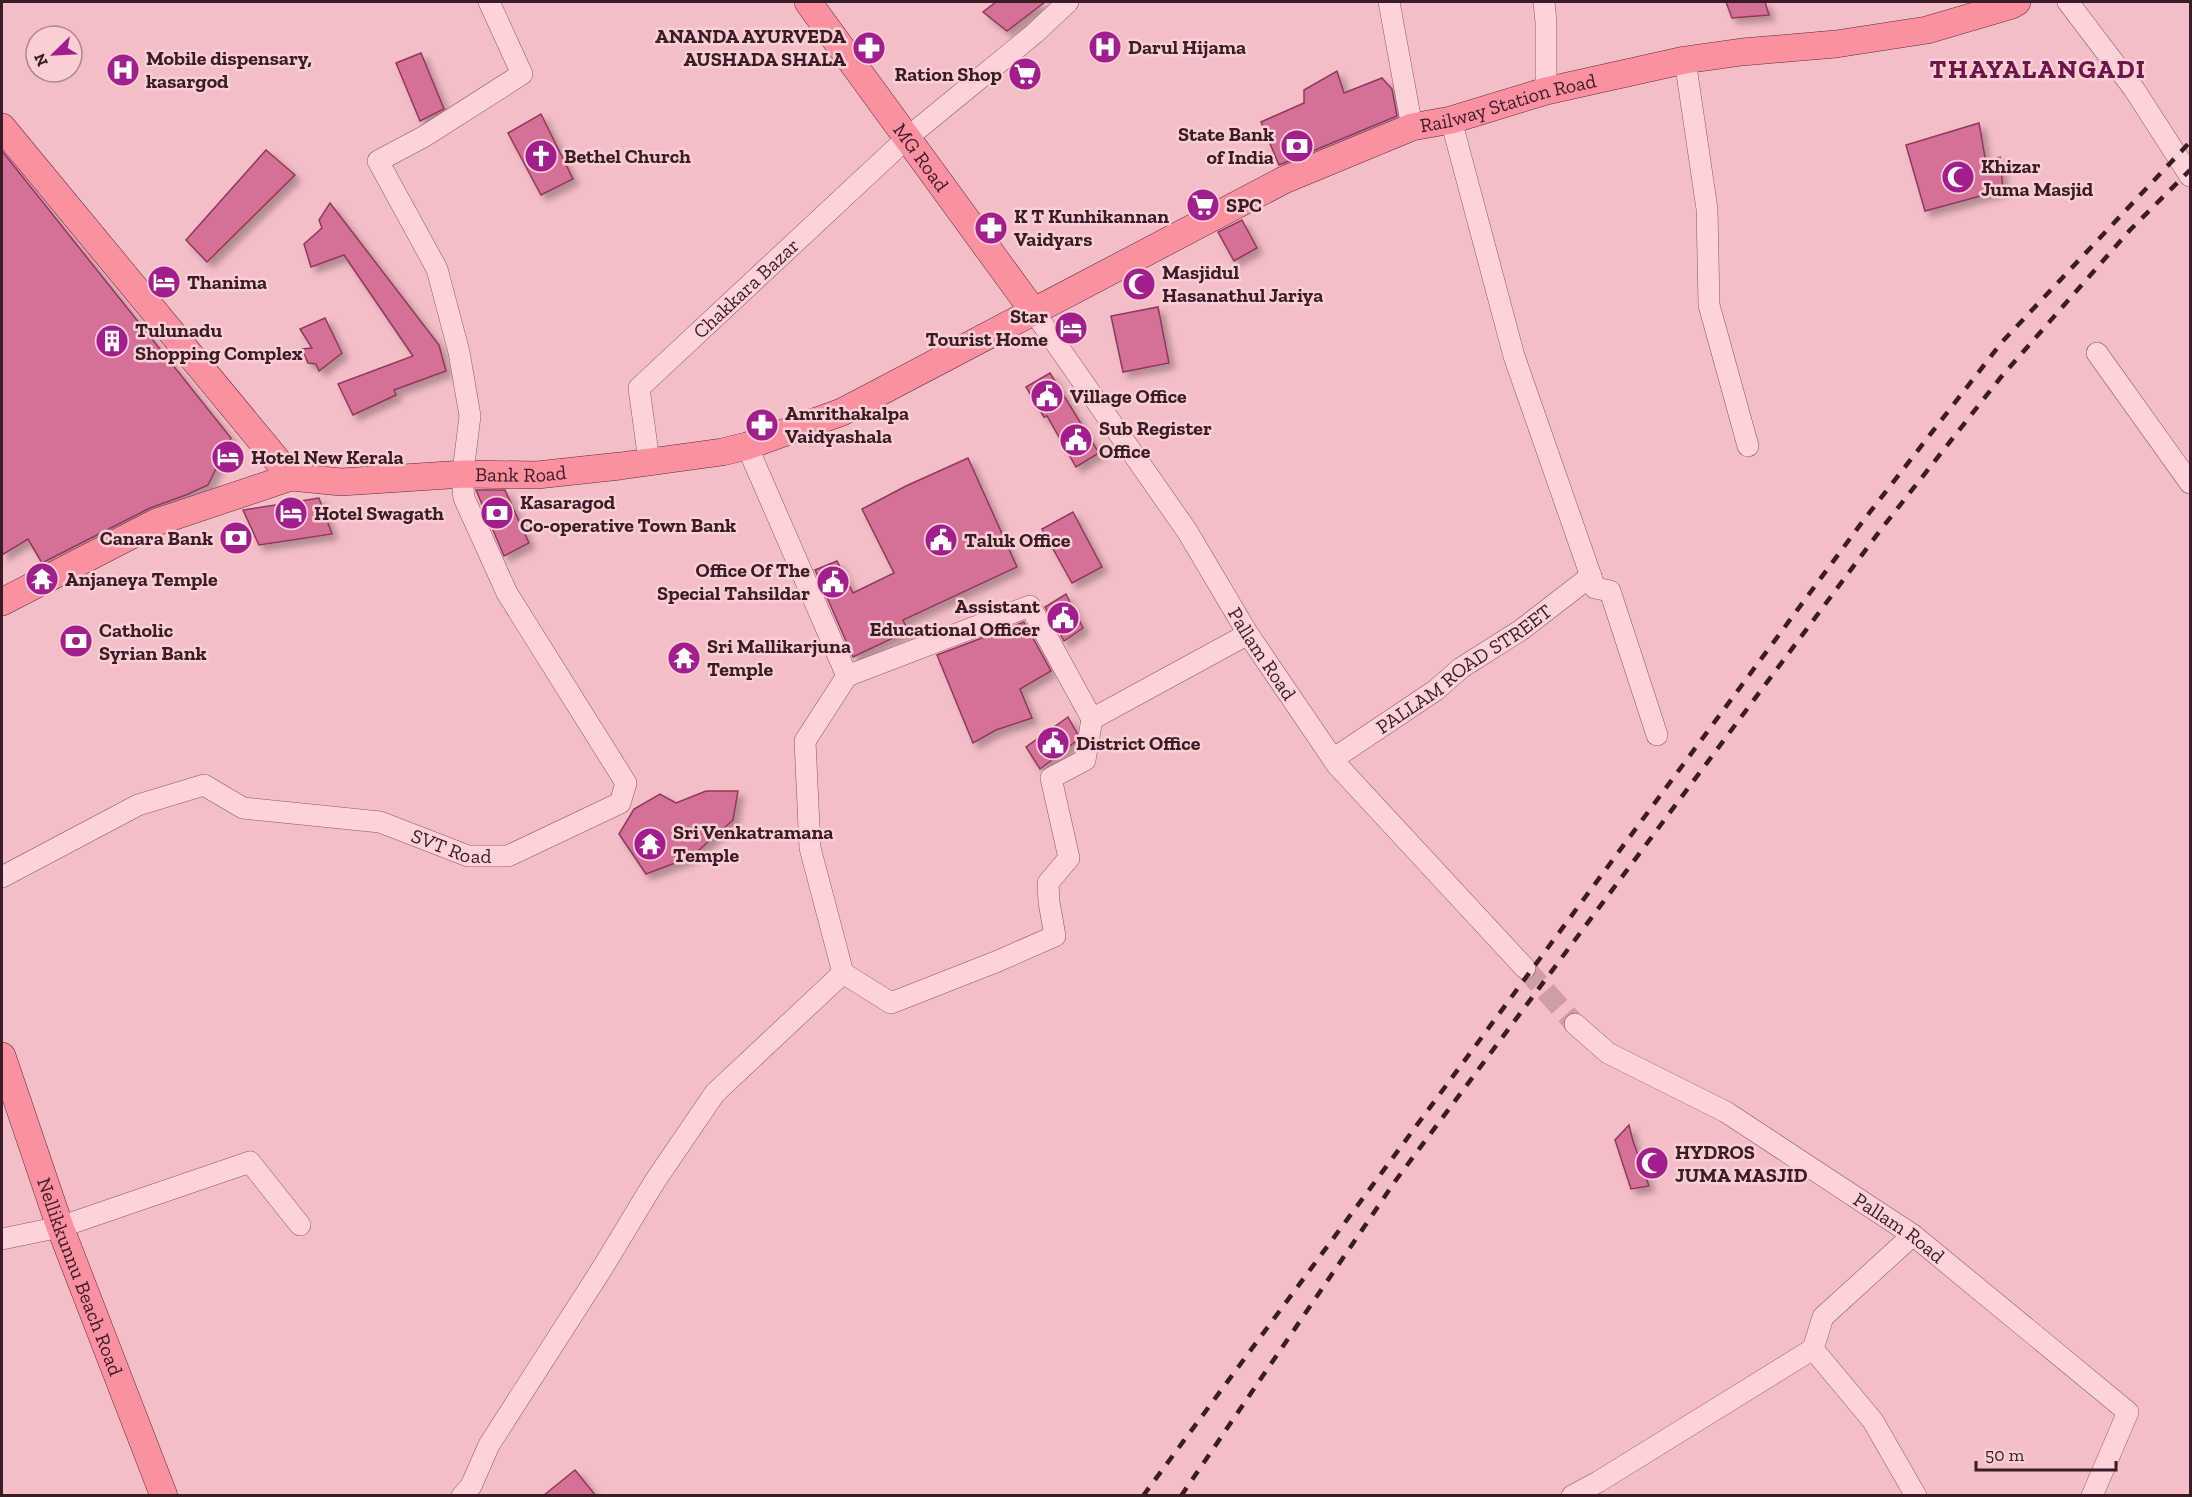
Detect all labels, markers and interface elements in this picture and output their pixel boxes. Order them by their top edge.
north arrow [24,24,84,84]
place label: ANANDA AYURVEDA AUSHADA SHALA [655,24,846,71]
hospital icon: Darul Hijama [1087,29,1123,65]
pharmacy icon: ANANDA AYURVEDA AUSHADA SHALA [851,30,887,66]
place label: Darul Hijama [1128,35,1246,59]
place label: Mobile dispensary, kasargod [146,46,312,93]
text: N [30,50,52,69]
hospital icon: Mobile dispensary, kasargod [105,52,141,88]
district label: THAYALANGADI [1929,53,2147,85]
supermarket icon: Ration Shop [1007,56,1043,92]
place label: Ration Shop [894,62,1002,86]
street label: Railway Station Road [1418,68,1598,137]
street label: MG Road [888,118,954,196]
place label: State Bank of India [1178,122,1274,169]
bank icon: State Bank of India [1279,128,1315,164]
church icon: Bethel Church [523,138,559,174]
place label: Bethel Church [564,144,691,168]
place label: Khizar Juma Masjid [1981,154,2094,201]
mosque icon: Khizar Juma Masjid [1940,159,1976,195]
supermarket icon: SPC [1185,187,1221,223]
place label: SPC [1226,193,1262,217]
place label: K T Kunhikannan Vaidyars [1014,204,1169,251]
pharmacy icon: K T Kunhikannan Vaidyars [973,210,1009,246]
street label: Chakkara Bazar [688,233,804,343]
place label: Masjidul Hasanathul Jariya [1162,260,1323,307]
hotel icon: Thanima [146,264,182,300]
mosque icon: Masjidul Hasanathul Jariya [1121,266,1157,302]
place label: Thanima [187,270,267,294]
place label: Star Tourist Home [926,304,1048,351]
hotel icon: Star Tourist Home [1053,310,1089,346]
place label: Tulunadu Shopping Complex [135,318,303,365]
building icon: Tulunadu Shopping Complex [94,323,130,359]
public building icon: Village Office [1029,378,1065,414]
place label: Village Office [1070,384,1187,408]
place label: Amrithakalpa Vaidyashala [785,401,909,448]
pharmacy icon: Amrithakalpa Vaidyashala [744,407,780,443]
place label: Sub Register Office [1099,416,1212,463]
public building icon: Sub Register Office [1058,422,1094,458]
hotel icon: Hotel New Kerala [210,439,246,475]
place label: Hotel New Kerala [251,445,404,469]
street label: Bank Road [475,460,567,487]
place label: Kasaragod Co-operative Town Bank [520,490,736,537]
hotel icon: Hotel Swagath [273,495,309,531]
bank icon: Kasaragod Co-operative Town Bank [479,495,515,531]
place label: Hotel Swagath [314,501,444,525]
bank icon: Canara Bank [218,520,254,556]
public building icon: Taluk Office [923,522,959,558]
place label: Canara Bank [100,526,213,550]
place label: Taluk Office [964,528,1071,552]
place label: Office Of The Special Tahsildar [657,558,810,605]
temple icon: Anjaneya Temple [24,561,60,597]
public building icon: Office Of The Special Tahsildar [815,564,851,600]
place label: Anjaneya Temple [65,567,218,591]
place label: Assistant Educational Officer [870,594,1041,641]
street label: PALLAM ROAD STREET [1371,599,1556,739]
public building icon: Assistant Educational Officer [1045,600,1081,636]
street label: Pallam Road [1223,603,1301,705]
place label: Catholic Syrian Bank [99,618,207,665]
bank icon: Catholic Syrian Bank [58,623,94,659]
place label: Sri Mallikarjuna Temple [707,634,851,681]
temple icon: Sri Mallikarjuna Temple [666,640,702,676]
public building icon: District Office [1035,725,1071,761]
place label: District Office [1076,731,1201,755]
place label: Sri Venkatramana Temple [673,820,833,867]
street label: SVT Road [408,823,491,868]
temple icon: Sri Venkatramana Temple [632,826,668,862]
place label: HYDROS JUMA MASJID [1675,1140,1808,1187]
mosque icon: HYDROS JUMA MASJID [1634,1145,1670,1181]
street label: Nellikkunnu Beach Road [32,1174,128,1379]
street label: Pallam Road [1849,1187,1950,1268]
scale bar [1976,1434,2116,1472]
text: 50 m [1985,1444,2025,1466]

